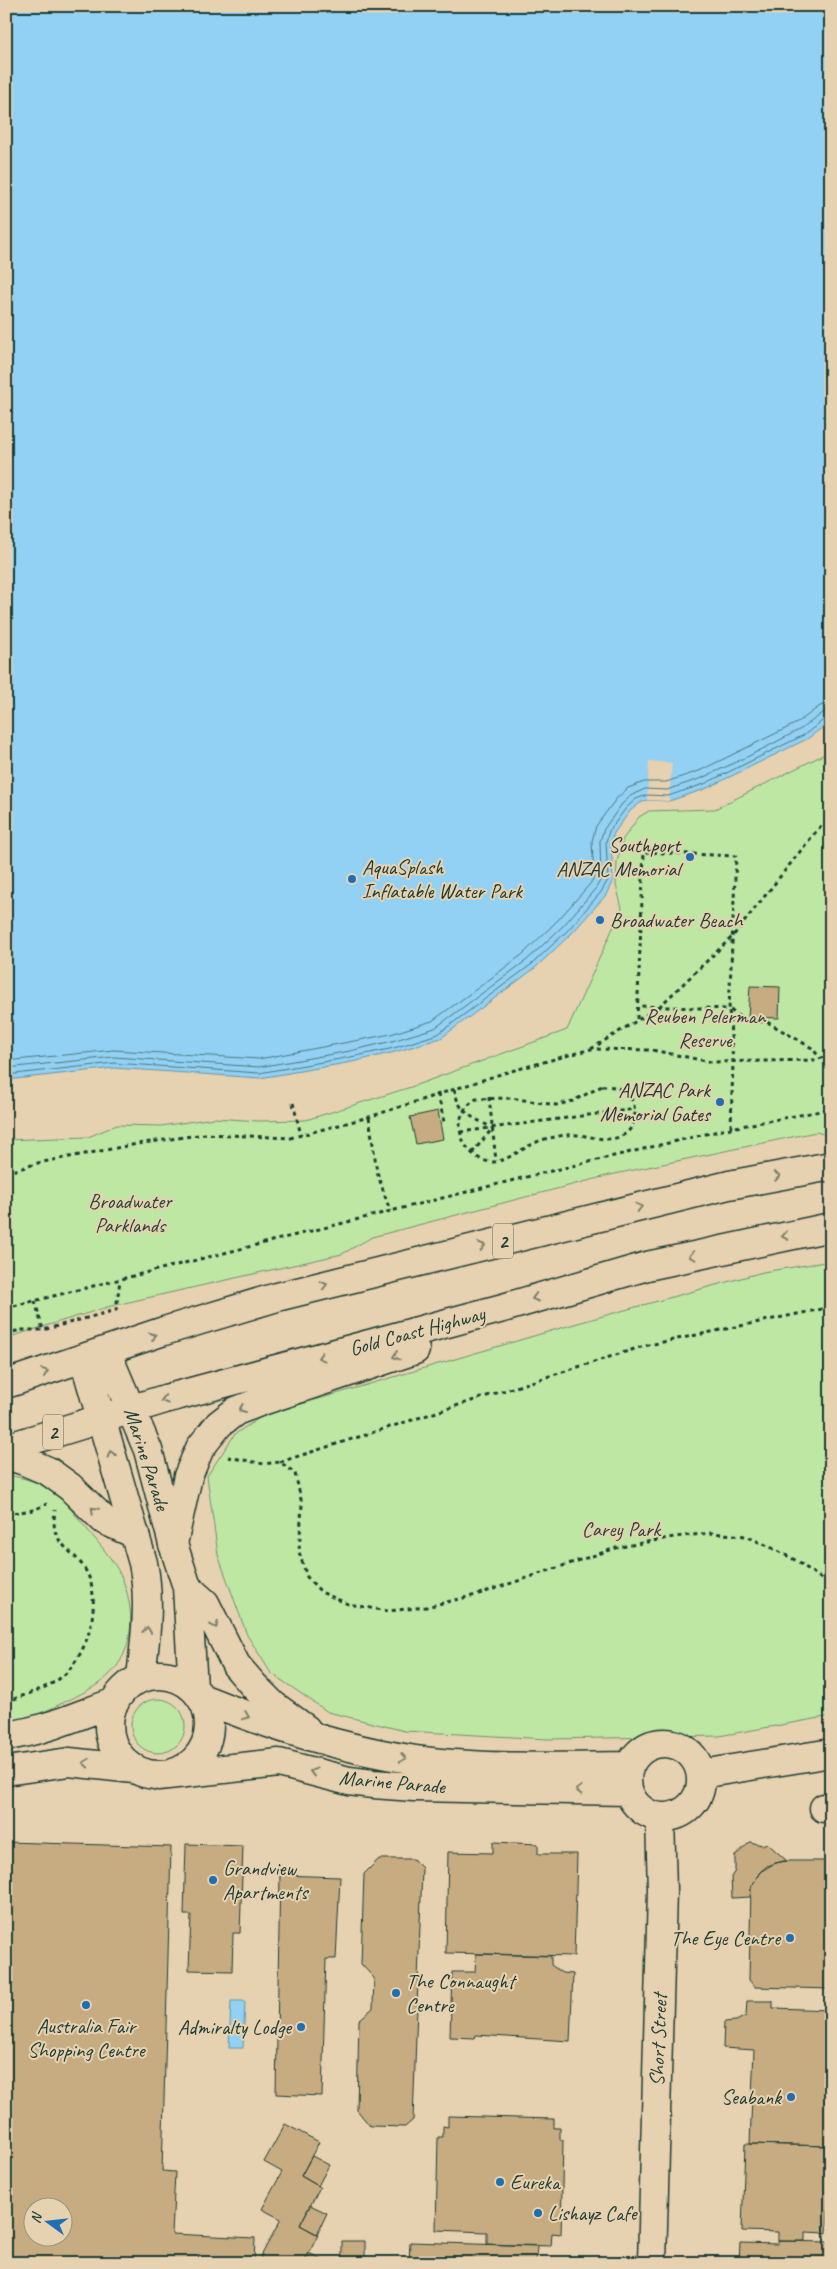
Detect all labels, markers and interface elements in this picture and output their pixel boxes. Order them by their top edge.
place label: Southport ANZAC Memorial [556,832,683,882]
marker: Southport ANZAC Memorial [684,851,696,863]
place label: AquaSplash Inflatable Water Park [362,854,523,904]
marker: AquaSplash Inflatable Water Park [346,873,358,885]
place label: Broadwater Beach [610,907,744,933]
marker: Broadwater Beach [594,914,606,926]
park label: Reuben Pelerman Reserve [644,1003,767,1053]
place label: ANZAC Park Memorial Gates [600,1077,712,1127]
marker: ANZAC Park Memorial Gates [714,1096,726,1108]
one-way arrow [773,1171,781,1181]
park label: Broadwater Parklands [88,1188,173,1238]
one-way arrow [635,1202,643,1212]
road number: 2 [493,1224,513,1258]
one-way arrow [781,1230,789,1241]
one-way arrow [477,1241,486,1252]
one-way arrow [687,1250,696,1261]
one-way arrow [319,1280,328,1291]
one-way arrow [531,1293,539,1303]
street label: Gold Coast Highway [346,1300,489,1362]
one-way arrow [148,1332,156,1342]
one-way arrow [392,1350,401,1360]
one-way arrow [316,1351,325,1362]
one-way arrow [41,1368,49,1378]
one-way arrow [160,1394,169,1404]
one-way arrow [238,1403,247,1413]
street label: Marine Parade [118,1404,176,1515]
road number: 2 [43,1414,63,1450]
one-way arrow [106,1451,116,1459]
one-way arrow [90,1507,99,1516]
park label: Carey Park [582,1516,663,1542]
one-way arrow [209,1620,219,1629]
one-way arrow [141,1625,151,1634]
one-way arrow [241,1710,250,1720]
one-way arrow [399,1752,407,1762]
one-way arrow [82,1758,90,1769]
street label: Marine Parade [338,1764,447,1800]
one-way arrow [310,1767,318,1777]
one-way arrow [575,1785,583,1795]
place label: Grandview Apartments [223,1855,309,1905]
marker: Grandview Apartments [207,1874,219,1886]
place label: The Eye Centre [671,1925,782,1951]
marker: The Eye Centre [784,1932,796,1944]
place label: The Connaught Centre [406,1968,517,2018]
marker: The Connaught Centre [390,1987,402,1999]
street label: Short Street [643,1990,673,2087]
marker: Australia Fair Shopping Centre [80,1999,92,2011]
place label: Australia Fair Shopping Centre [27,2013,147,2063]
place label: Admiralty Lodge [178,2014,293,2040]
marker: Admiralty Lodge [295,2021,307,2033]
place label: Seabank [721,2084,782,2110]
marker: Seabank [785,2091,797,2103]
place label: Eureka [510,2169,562,2195]
marker: Eureka [494,2176,506,2188]
north arrow [22,2196,72,2246]
place label: Lishayz Cafe [548,2200,639,2226]
marker: Lishayz Cafe [532,2207,544,2219]
text: N [27,2210,46,2225]

